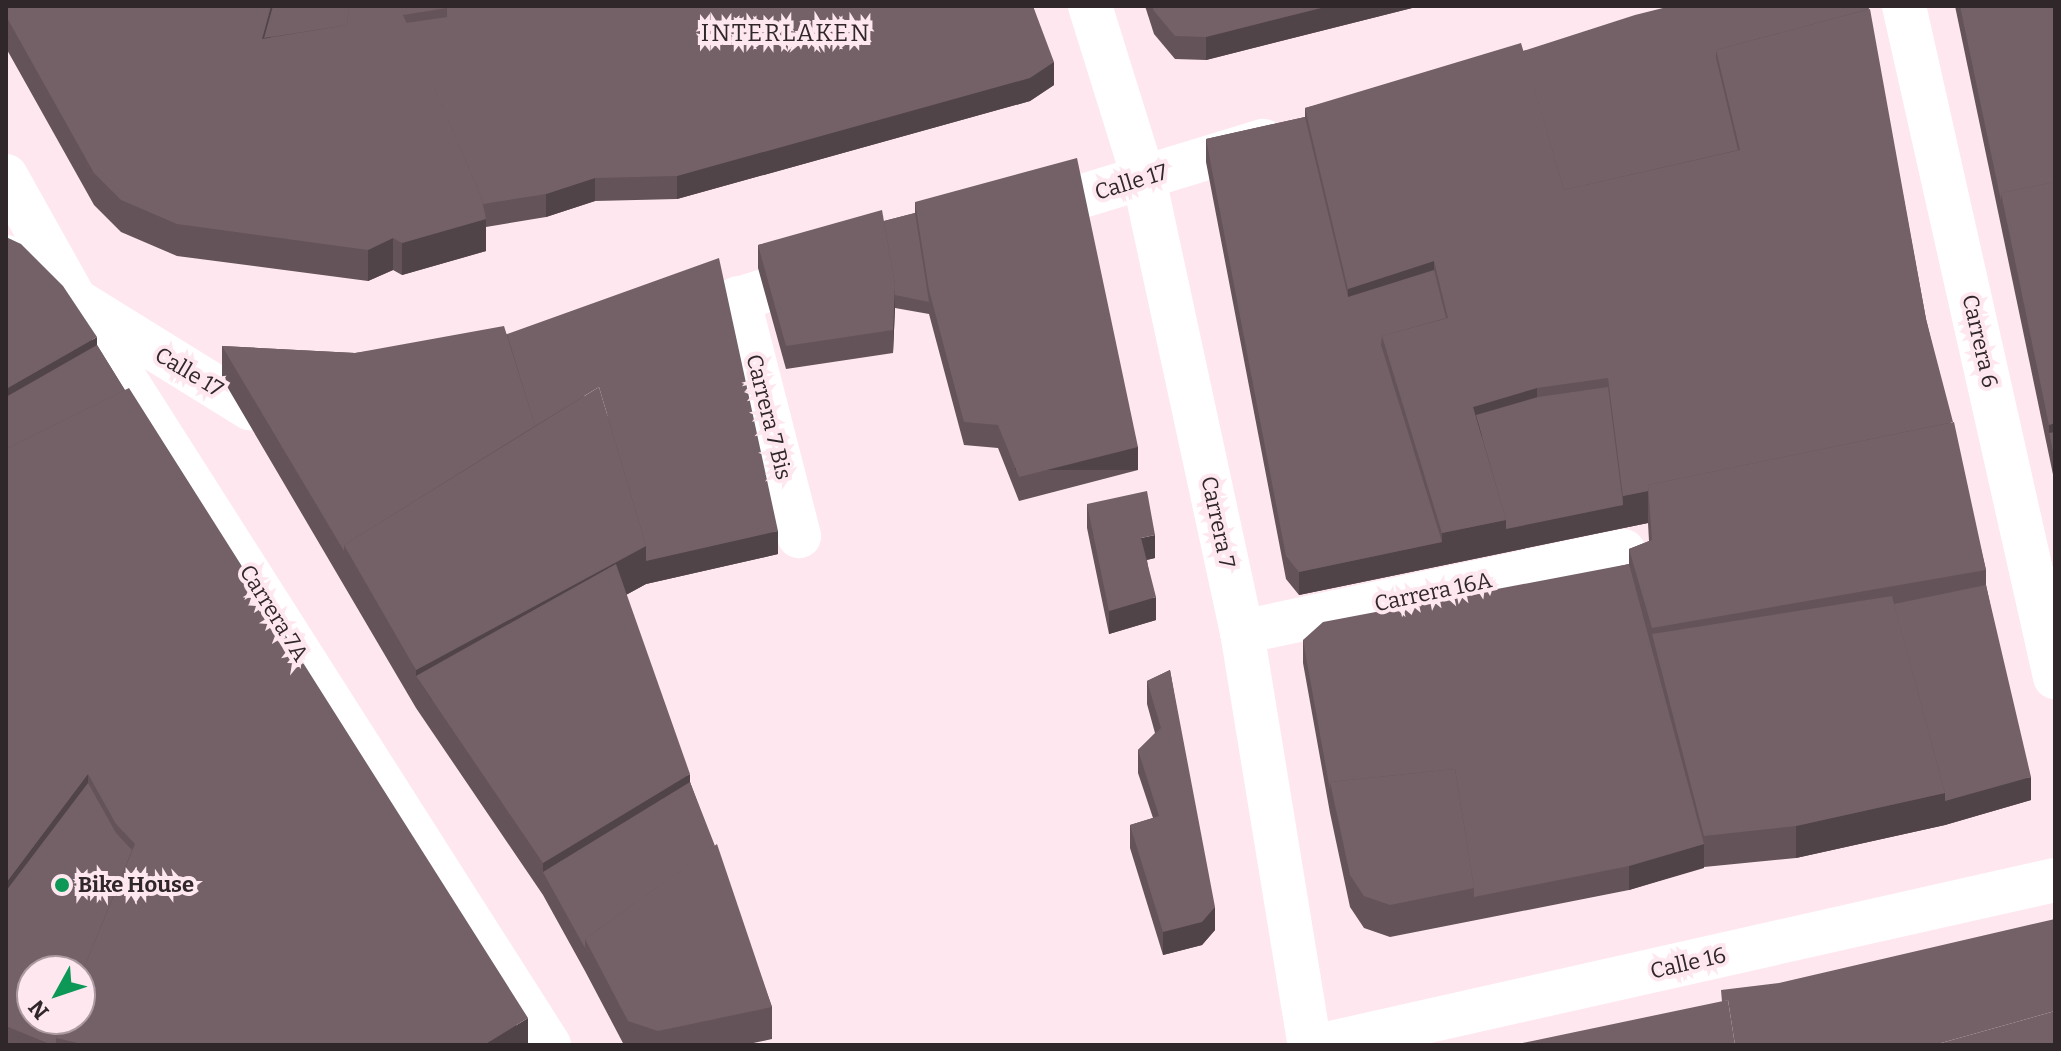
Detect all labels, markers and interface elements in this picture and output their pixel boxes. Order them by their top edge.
district label: INTERLAKEN [701,20,871,48]
street label: Calle 17 [1091,158,1171,206]
street label: Carrera 6 [1956,292,2004,390]
street label: Calle 17 [150,341,228,403]
street label: Carrera 7 Bis [741,352,797,482]
street label: Carrera 7 [1195,474,1241,570]
street label: Carrera 7A [234,560,314,666]
street label: Carrera 16A [1372,567,1494,617]
place label: Bike House [78,872,194,898]
marker: Bike House [53,876,71,894]
street label: Calle 16 [1648,942,1728,984]
north arrow [16,955,96,1035]
text: N [23,994,55,1025]

